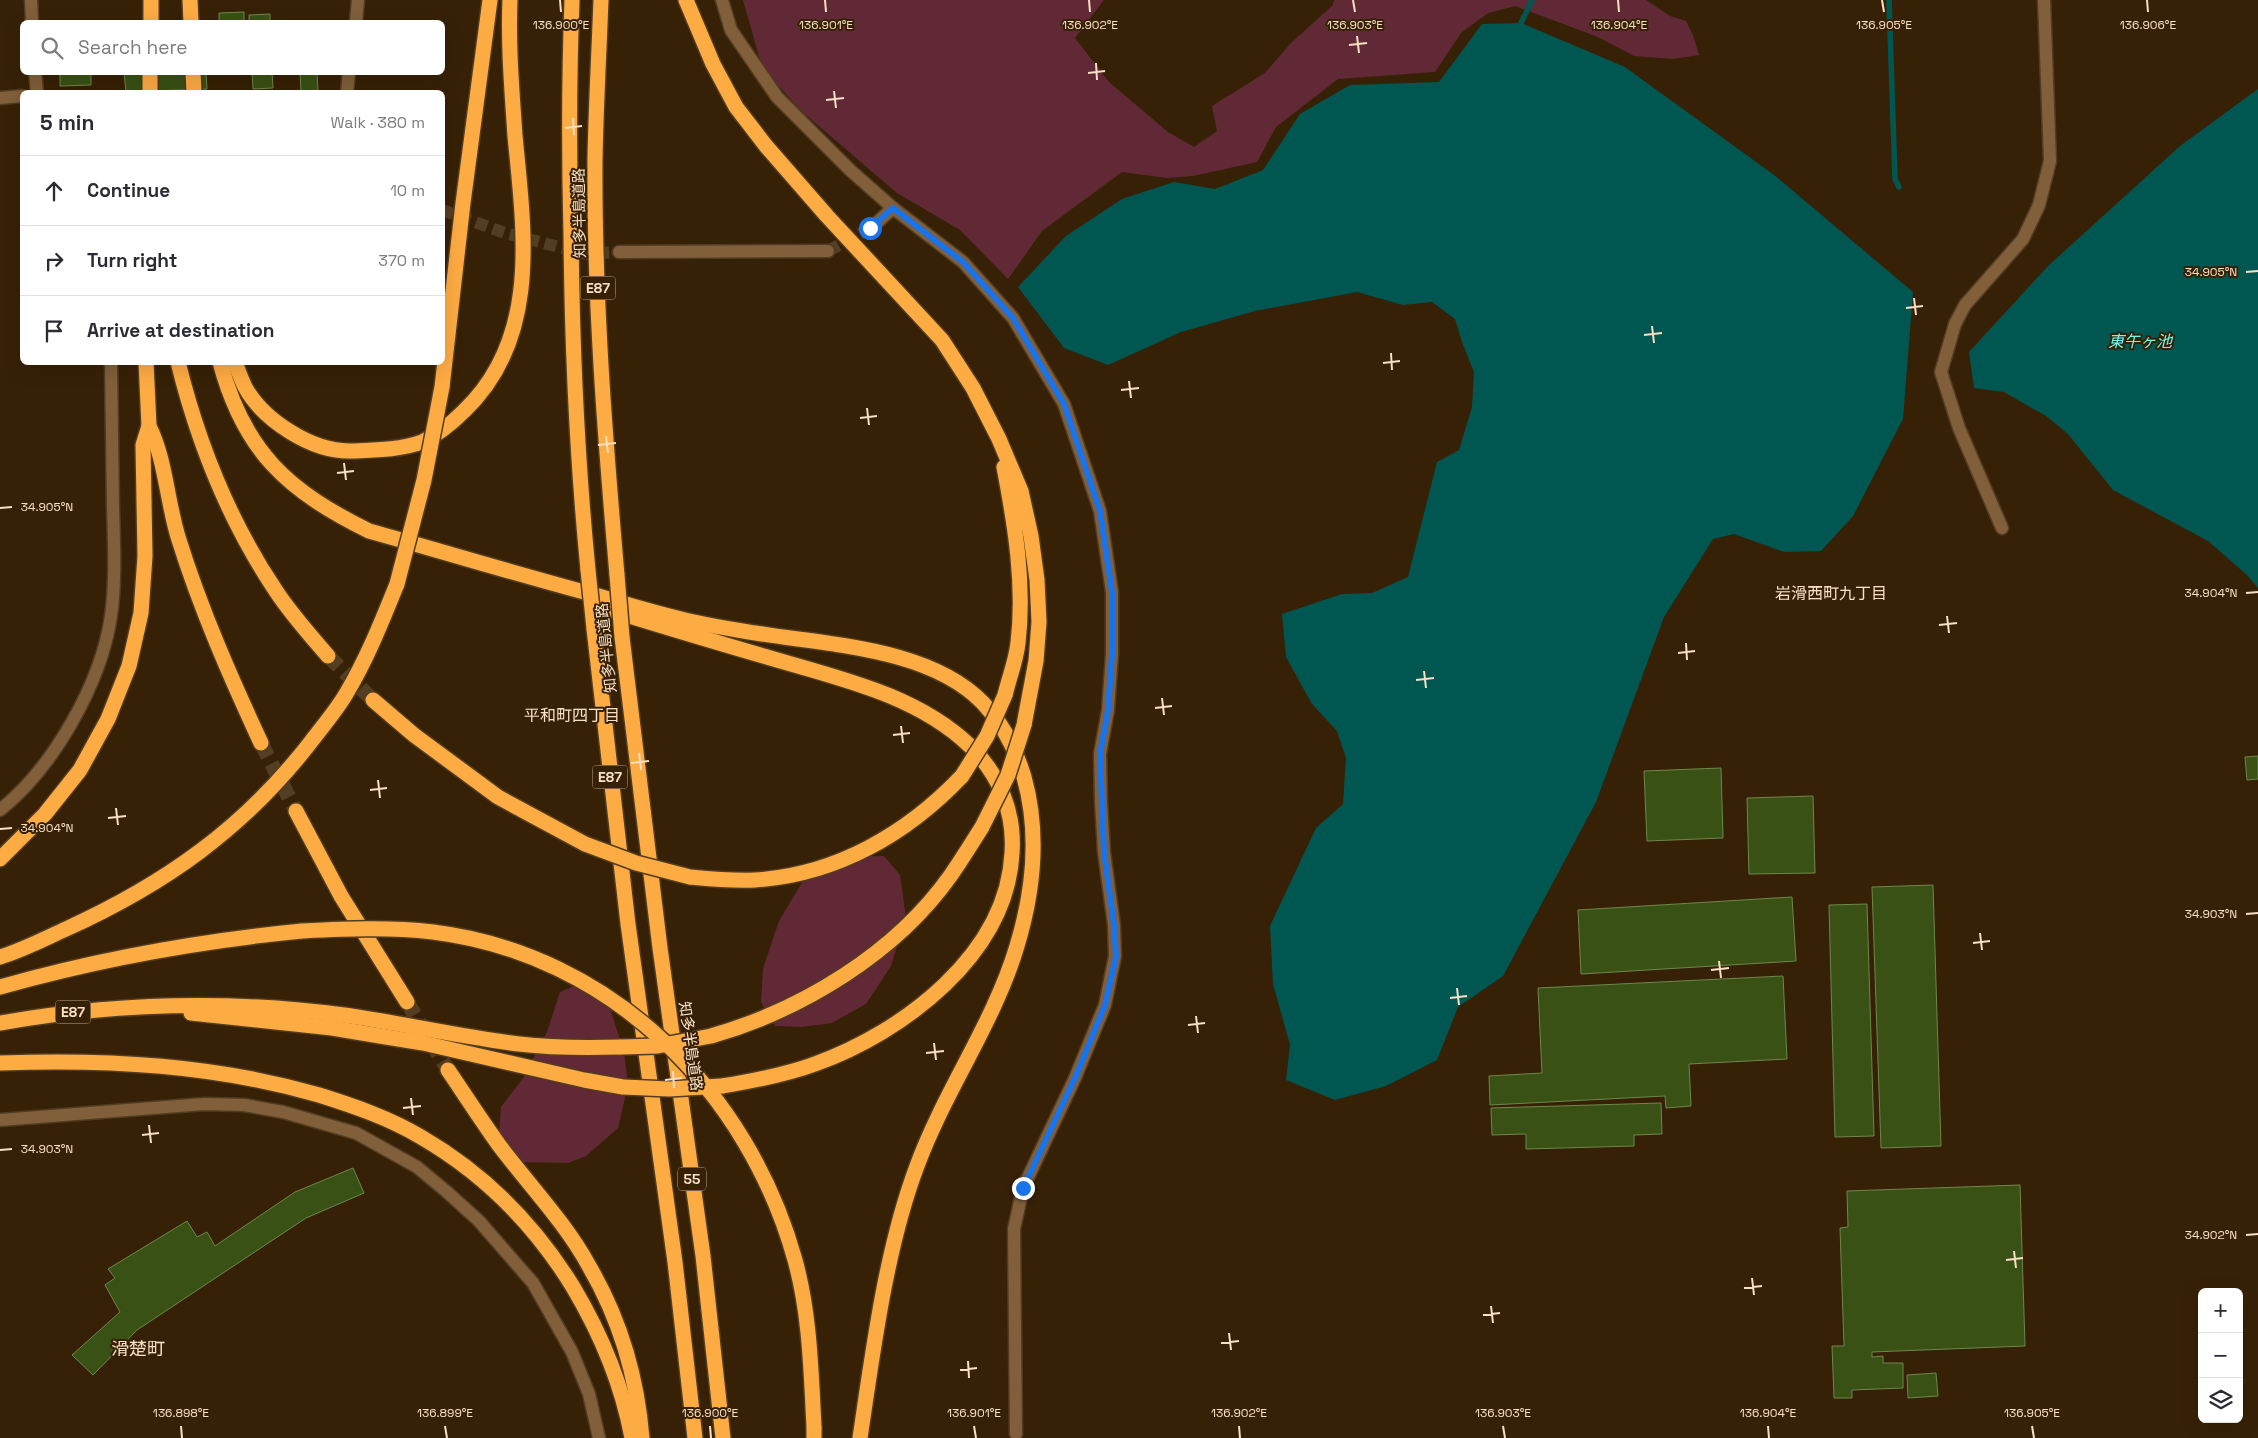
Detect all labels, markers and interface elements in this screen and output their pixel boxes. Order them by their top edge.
text: 136.900°E [533,17,590,33]
text: 136.901°E [799,17,853,33]
text: 136.902°E [1062,17,1118,33]
text: 136.903°E [1327,17,1383,33]
text: 136.904°E [1591,17,1647,33]
text: 136.905°E [1856,17,1912,33]
text: 136.906°E [2120,17,2176,33]
search box [20,20,445,75]
icon: search [38,34,66,62]
text: Search here [78,35,188,60]
text: 5 min [40,109,94,136]
text: Walk · 380 m [330,112,425,133]
street label: 知多半島道路 [569,168,589,258]
icon: ahead [40,177,68,205]
text: Continue [87,178,170,203]
text: 10 m [390,180,425,201]
route start [859,217,882,240]
icon: right [40,247,68,275]
text: Turn right [87,248,177,273]
text: 370 m [378,250,425,271]
text: 34.905°N [2185,264,2237,280]
road number: E87 [580,276,616,300]
icon: arrive [40,317,68,345]
text: Arrive at destination [87,318,275,343]
water label: 東午ヶ池 [2108,331,2174,352]
text: 34.905°N [21,499,73,515]
district label: 岩滑西町九丁目 [1775,583,1887,604]
text: 34.904°N [2185,585,2237,601]
street label: 知多半島道路 [592,602,620,694]
district label: 平和町四丁目 [524,705,620,726]
road number: E87 [592,766,628,789]
text: 34.904°N [21,820,73,836]
text: 34.903°N [2185,906,2237,922]
road number: E87 [56,1000,90,1024]
street label: 知多半島道路 [675,1000,707,1092]
text: 34.903°N [21,1141,73,1157]
road number: 55 [678,1168,706,1190]
route end [1012,1177,1035,1200]
text: 34.902°N [2185,1227,2237,1243]
map controls [2198,1288,2243,1423]
button: + [2198,1288,2243,1333]
button: − [2198,1333,2243,1378]
district label: 滑楚町 [111,1337,165,1360]
button: layers [2198,1378,2243,1423]
text: 136.898°E [153,1405,209,1421]
text: 136.899°E [417,1405,473,1421]
text: 136.900°E [682,1405,739,1421]
text: 136.901°E [947,1405,1001,1421]
text: 136.902°E [1211,1405,1267,1421]
text: 136.903°E [1475,1405,1531,1421]
text: 136.904°E [1740,1405,1796,1421]
text: 136.905°E [2004,1405,2060,1421]

